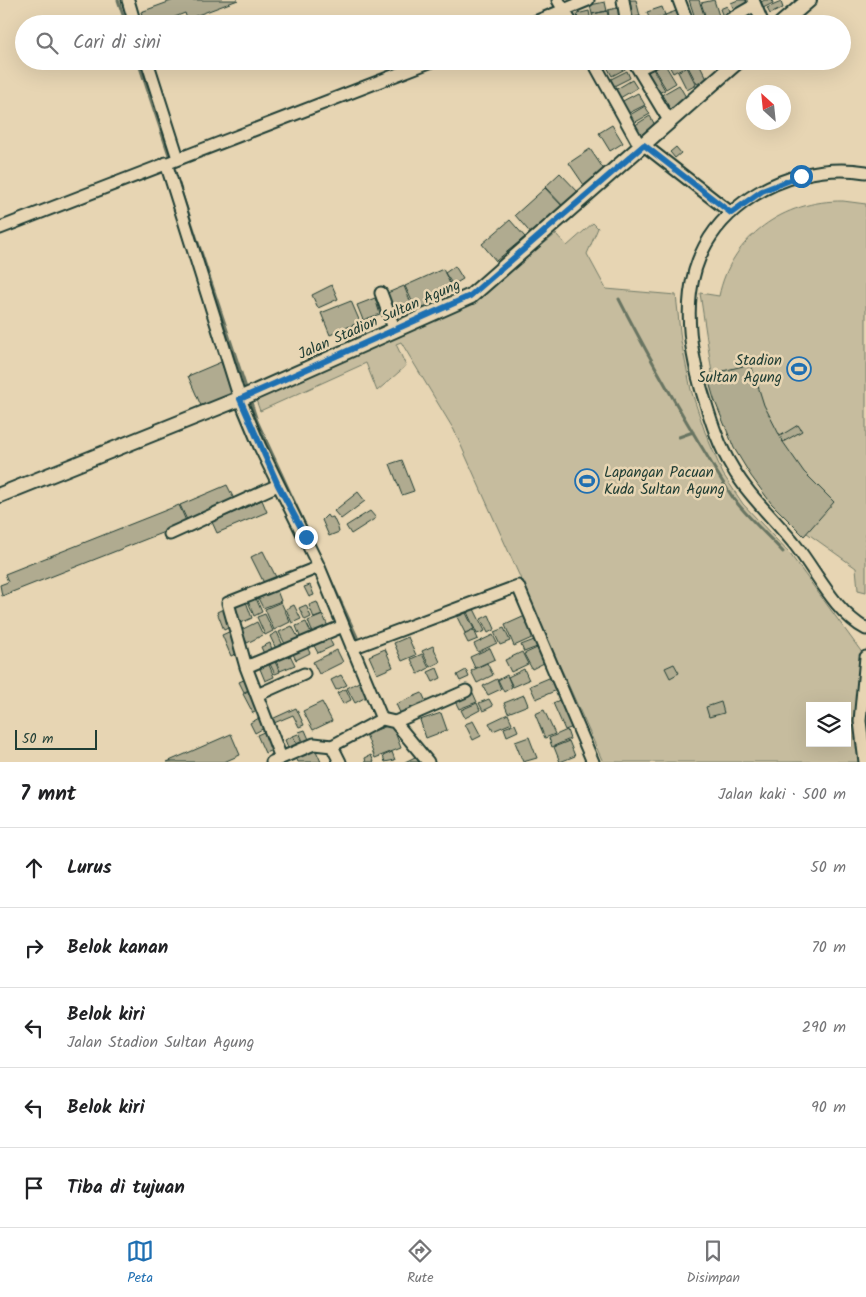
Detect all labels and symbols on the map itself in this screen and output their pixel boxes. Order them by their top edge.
north arrow [746,85,791,130]
route start [790,165,813,188]
street label: Jalan Stadion Sultan Agung [294,273,465,367]
place label: Stadion Sultan Agung [698,349,782,390]
sports icon: Stadion Sultan Agung [786,356,812,382]
place label: Lapangan Pacuan Kuda Sultan Agung [604,461,725,502]
sports icon: Lapangan Pacuan Kuda Sultan Agung [574,468,600,494]
route end [295,526,318,549]
scale bar [15,727,98,750]

